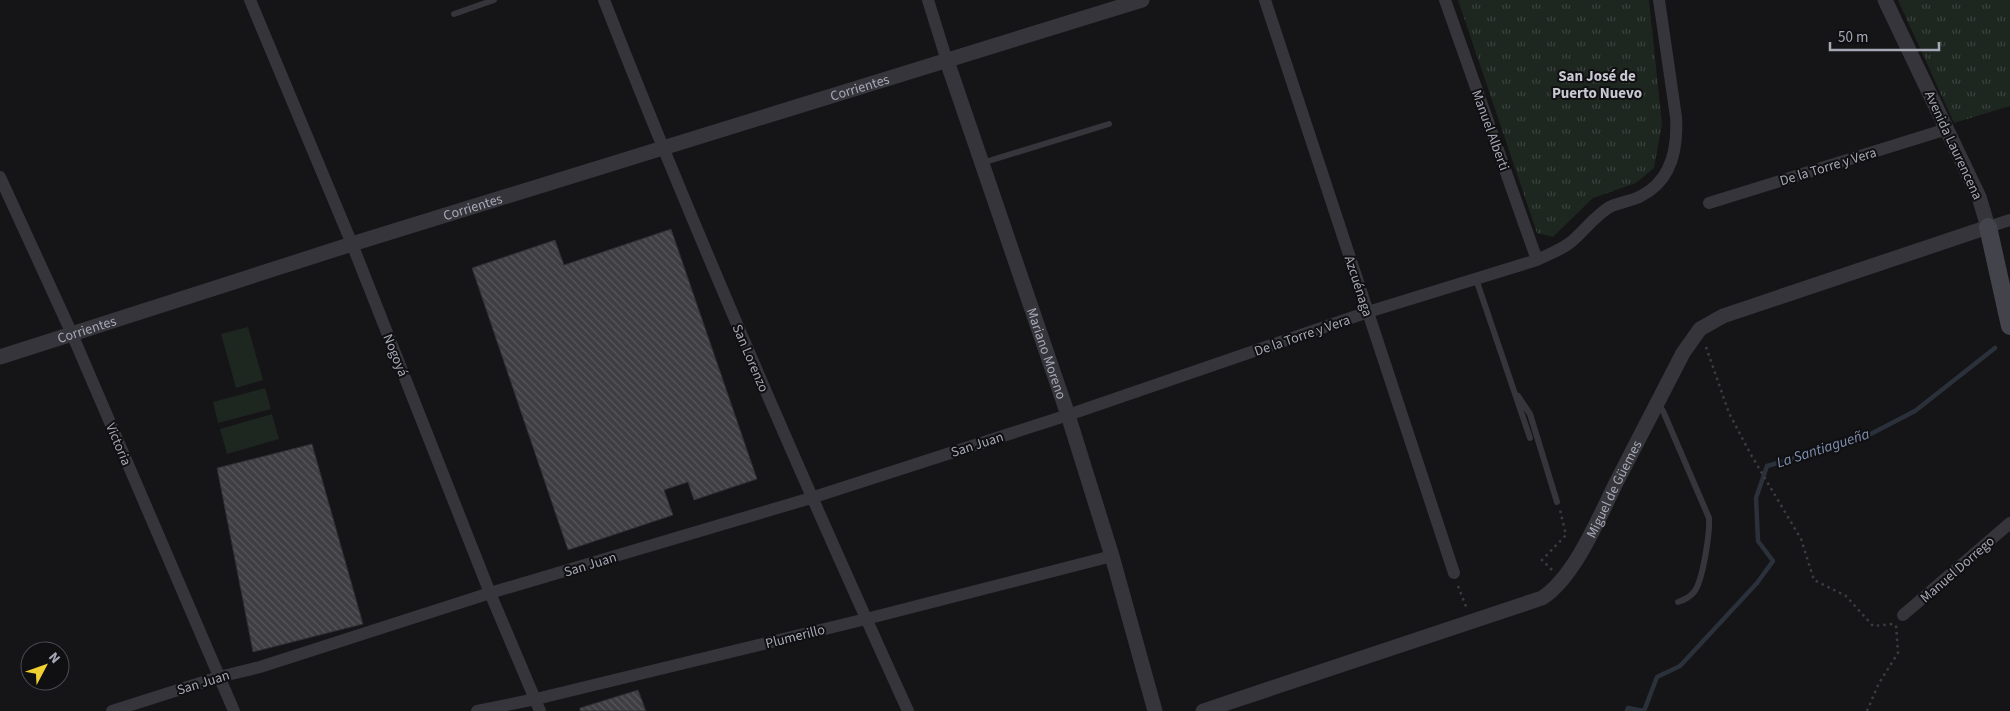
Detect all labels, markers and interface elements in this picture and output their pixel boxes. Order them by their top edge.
scale bar [1830,20,1939,52]
text: 50 m [1838,27,1868,48]
district label: San José de Puerto Nuevo [1552,66,1642,104]
street label: Corrientes [828,70,892,107]
street label: Manuel Alberti [1466,87,1514,174]
street label: Avenida Laurencena [1919,88,1987,203]
street label: De la Torre y Vera [1777,143,1879,191]
street label: Corrientes [441,189,505,226]
street label: Azcuénaga [1339,253,1377,319]
street label: Mariano Moreno [1021,305,1071,402]
street label: De la Torre y Vera [1252,310,1353,362]
street label: Corrientes [55,311,119,349]
street label: San Lorenzo [727,321,773,395]
street label: Nogoyá [377,331,413,380]
street label: Victoria [100,420,136,469]
water label: La Santiagueña [1774,424,1872,473]
street label: San Juan [949,427,1006,463]
street label: Miguel de Güemes [1582,437,1647,542]
street label: Manuel Dorrego [1916,532,1999,608]
street label: San Juan [562,547,619,582]
street label: Plumerillo [763,620,827,654]
north arrow [20,641,70,691]
text: N [43,648,65,668]
street label: San Juan [175,665,232,700]

